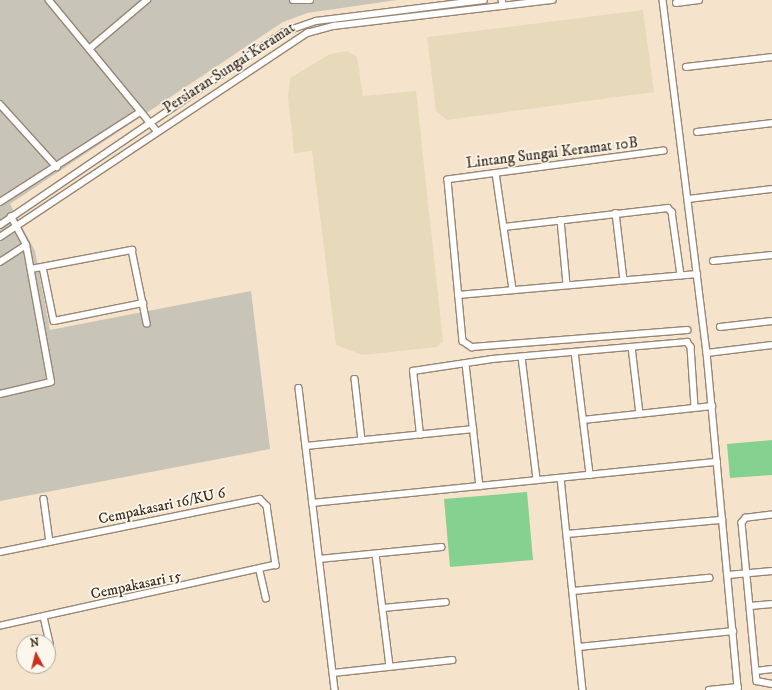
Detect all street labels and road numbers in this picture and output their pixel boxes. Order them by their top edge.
street label: Persiaran Sungai Keramat [160,19,298,117]
street label: Lintang Sungai Keramat 10B [465,134,639,172]
street label: Cempakasari 16/KU 6 [97,484,227,528]
street label: Cempakasari 15 [89,567,183,603]

